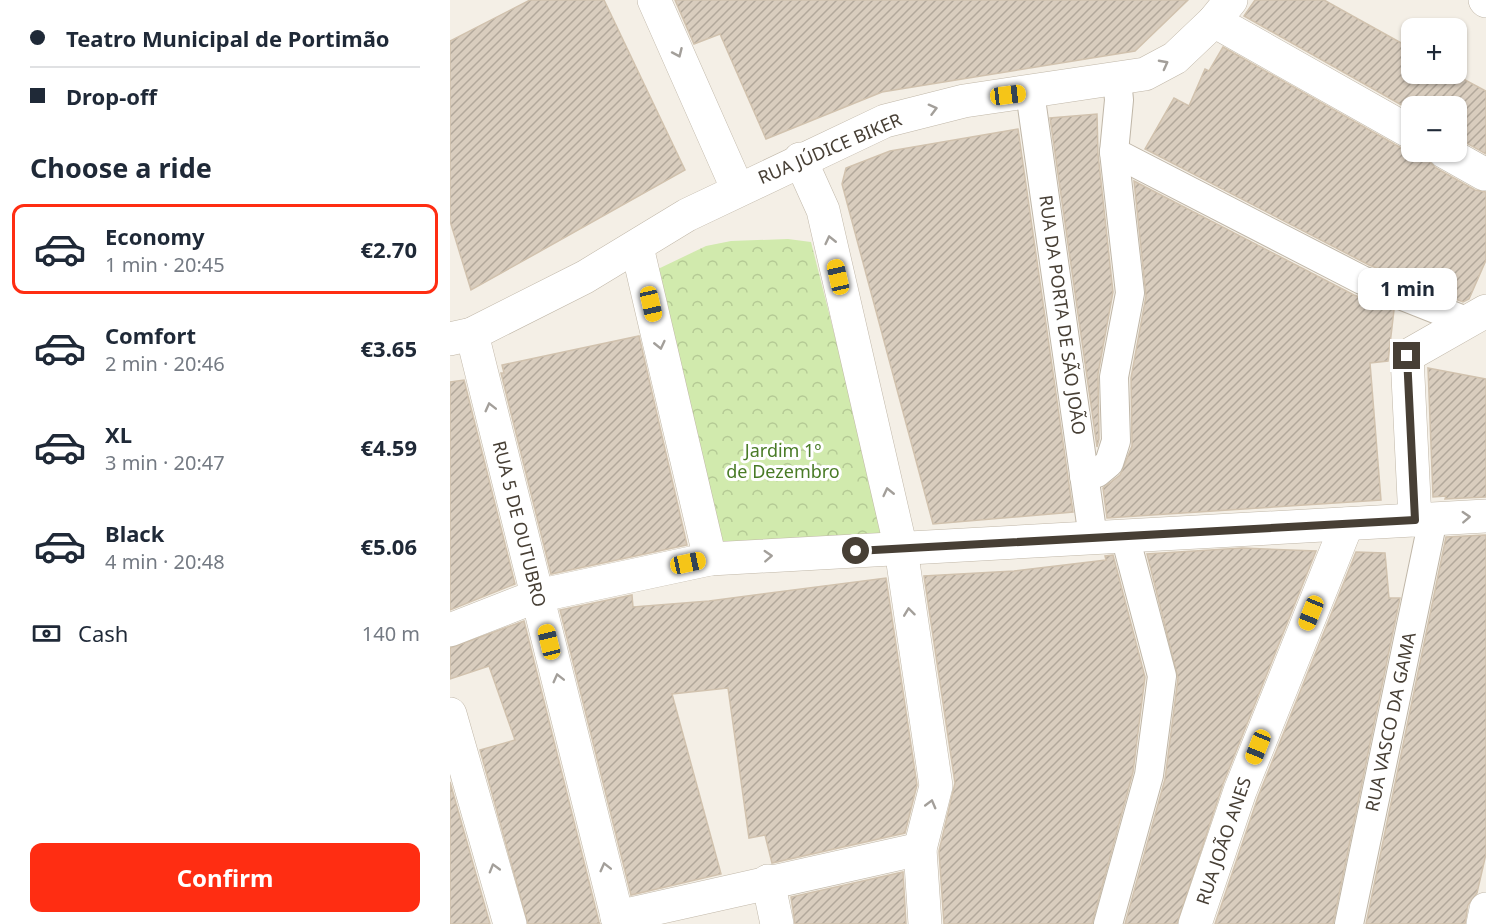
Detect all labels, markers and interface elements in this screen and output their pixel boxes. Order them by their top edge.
map controls [1401,18,1467,162]
button: + [1401,18,1467,84]
text: Teatro Municipal de Portimão [66,23,390,53]
one-way arrow [671,47,683,58]
one-way arrow [1158,60,1168,71]
text: Drop-off [66,81,157,111]
car [989,84,1027,106]
button: − [1401,96,1467,162]
one-way arrow [928,103,938,116]
street label: RUA JÚDICE BIKER [754,107,905,189]
text: Choose a ride [30,149,212,186]
street label: RUA DA PORTA DE SÃO JOÃO [1034,193,1092,436]
text: Economy [105,221,204,251]
icon: car [33,222,87,276]
text: €2.70 [360,234,417,264]
one-way arrow [824,235,837,245]
text: 1 min · 20:45 [105,251,225,278]
car [825,257,851,297]
callout: 1 min [1358,269,1456,311]
text: 1 min [1380,275,1435,302]
car [638,284,664,324]
text: Comfort [105,320,196,350]
icon: car [33,321,87,375]
text: €3.65 [360,333,417,363]
one-way arrow [653,340,666,350]
route end [1393,342,1420,369]
text: 2 min · 20:46 [105,350,225,377]
one-way arrow [485,402,498,412]
text: XL [105,419,132,449]
icon: car [33,420,87,474]
text: €4.59 [360,432,417,462]
street label: RUA 5 DE OUTUBRO [488,438,552,609]
park label: Jardim 1º de Dezembro [726,438,840,483]
text: 3 min · 20:47 [105,449,225,476]
one-way arrow [882,487,895,497]
one-way arrow [1462,511,1471,524]
text: Black [105,518,164,548]
icon: car [33,519,87,573]
text: €5.06 [360,531,417,561]
route start [842,537,869,564]
text: 4 min · 20:48 [105,548,225,575]
one-way arrow [764,549,773,562]
car [669,550,707,576]
car [1296,593,1326,633]
one-way arrow [904,607,916,616]
icon: cash [30,617,63,650]
text: Cash [78,618,128,648]
text: 140 m [362,620,420,647]
car [536,622,562,662]
street label: RUA VASCO DA GAMA [1359,629,1421,814]
one-way arrow [552,673,565,683]
car [1243,727,1273,767]
street label: RUA JOÃO ANES [1190,773,1256,908]
one-way arrow [924,799,937,809]
button: Confirm [30,843,420,912]
one-way arrow [599,862,612,872]
one-way arrow [489,863,501,874]

